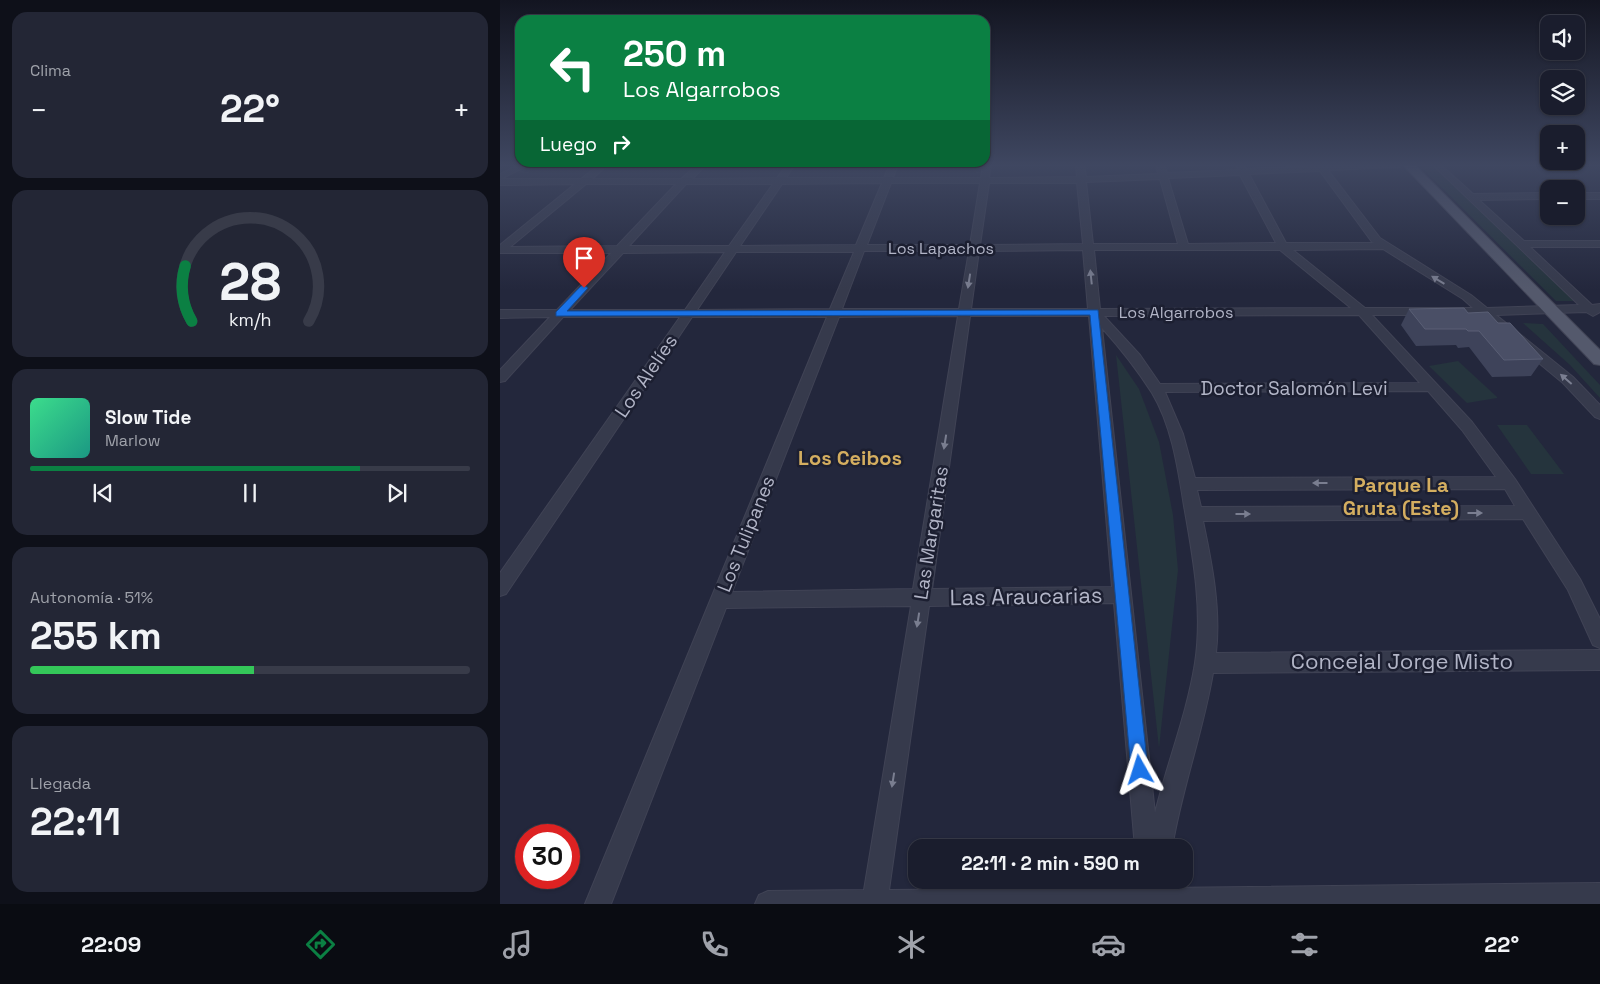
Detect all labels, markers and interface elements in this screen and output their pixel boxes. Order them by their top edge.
map controls [1540,15,1585,225]
button: sound [1540,15,1585,60]
text: 250 m [623,32,726,76]
icon: left [540,35,605,100]
text: Clima [30,60,71,81]
button: layers [1540,70,1585,115]
text: Los Algarrobos [623,75,781,103]
text: 22° [220,85,280,133]
text: − [30,92,47,128]
text: + [453,92,470,128]
button: + [1540,125,1585,170]
icon: right [607,130,635,158]
text: Luego [540,132,597,157]
button: − [1540,180,1585,225]
pin [563,237,605,288]
street label: Los Lapachos [888,238,994,259]
icon: arrive [570,244,598,272]
text: 28 [219,249,281,315]
one-way arrow [1087,268,1095,284]
one-way arrow [965,273,973,289]
one-way arrow [1431,275,1444,284]
street label: Los Algarrobos [1119,302,1233,323]
text: km/h [229,308,271,331]
street label: Los Alelíes [609,330,683,422]
one-way arrow [1561,373,1573,385]
street label: Doctor Salomón Levi [1200,376,1388,401]
text: Slow Tide [105,405,191,430]
text: Marlow [105,430,161,451]
one-way arrow [940,434,948,450]
district label: Los Ceibos [798,445,902,471]
street label: Las Margaritas [908,464,954,602]
street label: Los Tulipanes [711,472,781,596]
district label: Parque La Gruta (Este) [1343,472,1459,521]
icon: previous [89,479,117,507]
icon: pause [236,479,264,507]
icon: next [383,479,411,507]
one-way arrow [1312,479,1328,487]
one-way arrow [1468,509,1484,517]
one-way arrow [1235,510,1251,518]
street label: Las Araucarias [949,581,1103,611]
text: Autonomía · 51% [30,587,153,608]
text: 255 km [30,612,162,660]
one-way arrow [913,612,921,628]
street label: Concejal Jorge Misto [1291,647,1513,675]
position arrow [1113,743,1165,795]
text: Llegada [30,773,91,794]
one-way arrow [889,773,897,789]
text: 22:11 [30,798,121,846]
speed limit sign: 30 [515,824,580,889]
text: 22:11 · 2 min · 590 m [961,851,1140,876]
icon: directions [303,927,338,962]
icon: music [500,927,535,962]
icon: phone [697,927,732,962]
icon: climate [894,927,929,962]
icon: car [1091,927,1126,962]
icon: filters [1287,927,1322,962]
text: 22:09 [81,930,141,958]
text: 22° [1484,930,1519,958]

